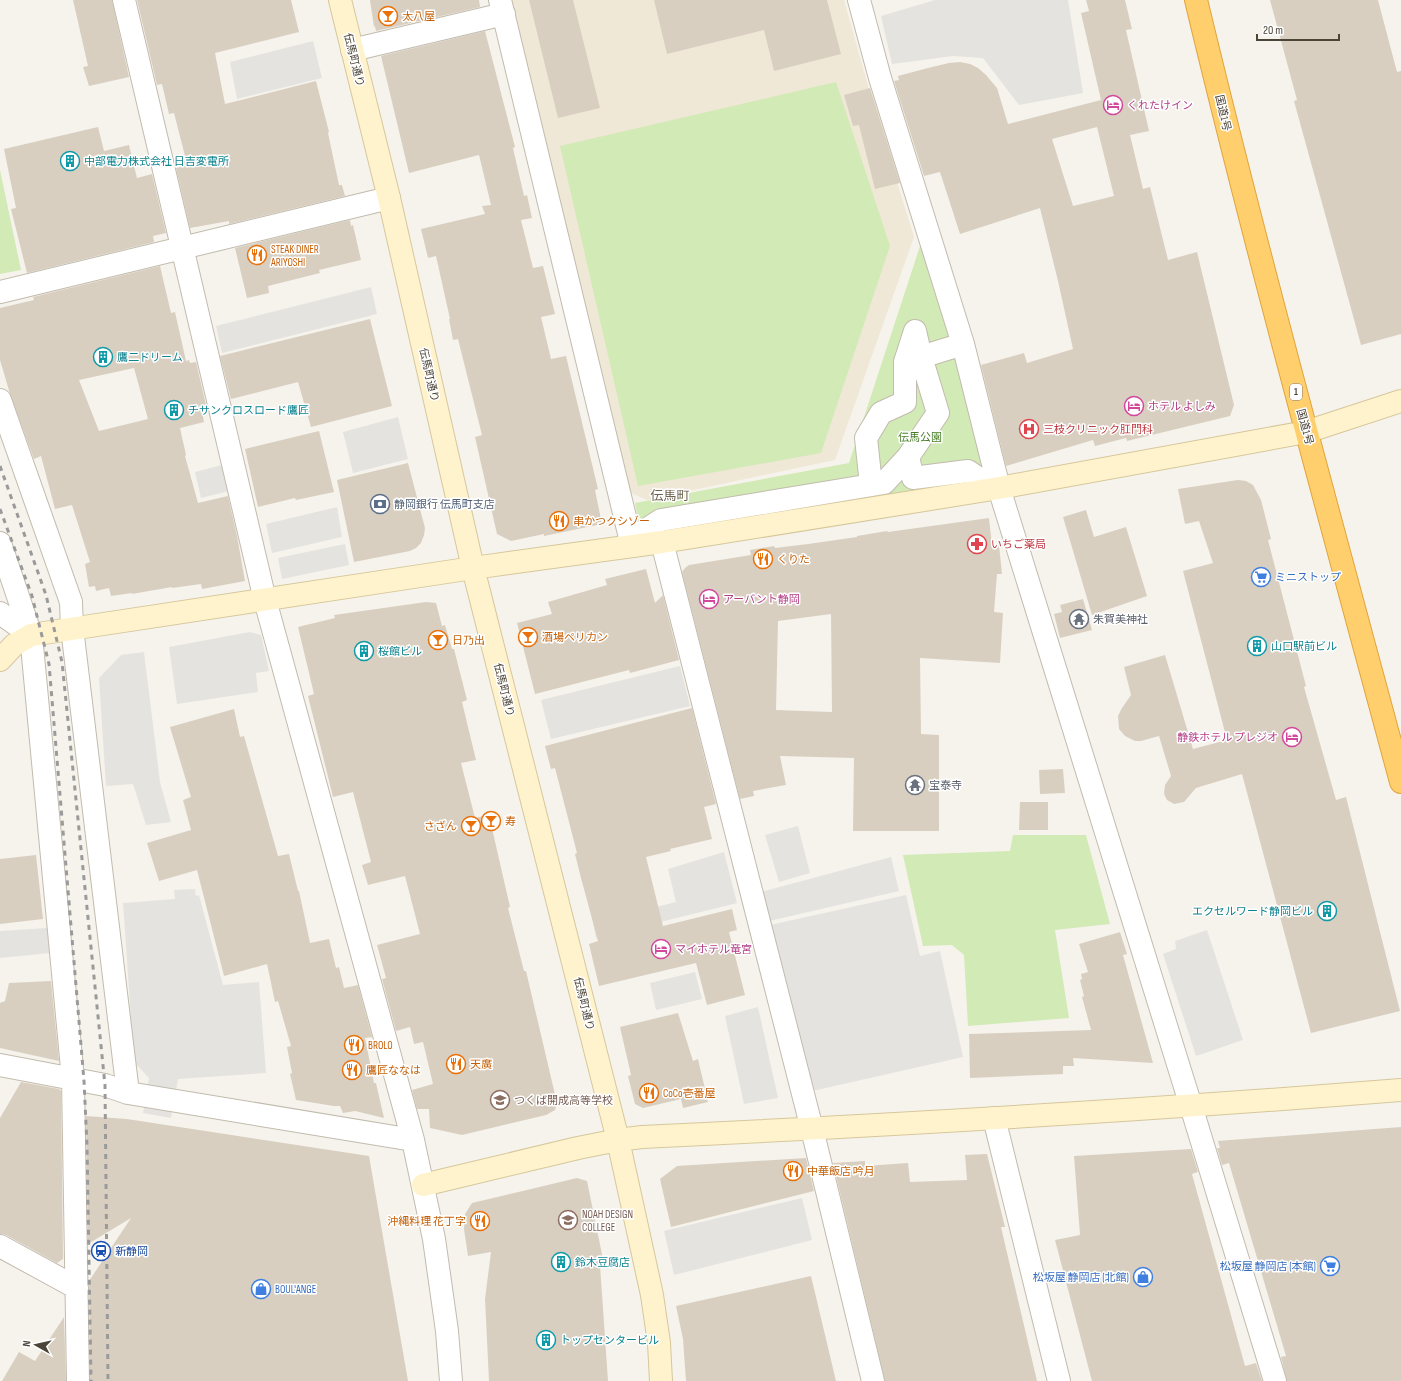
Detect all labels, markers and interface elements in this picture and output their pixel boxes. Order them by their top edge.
bar icon: 太八屋 [377,5,399,27]
place label: 太八屋 [402,10,435,23]
scale bar [1257,16,1339,42]
text: 20 m [1263,23,1283,38]
street label: 伝馬町通り [341,32,367,88]
hotel icon: くれたけイン [1102,94,1124,116]
street label: 国道1号 [1213,94,1233,132]
place label: くれたけイン [1127,99,1193,112]
building icon: 中部電力株式会社 日吉変電所 [59,150,81,172]
place label: 中部電力株式会社 日吉変電所 [84,155,230,168]
place label: STEAK DINER ARIYOSHI [270,243,319,269]
restaurant icon: STEAK DINER ARIYOSHI [246,244,268,266]
building icon: 鷹二ドリーム [92,346,114,368]
street label: 伝馬町通り [416,347,442,403]
place label: 鷹二ドリーム [117,351,183,364]
road number: 1 [1290,384,1302,400]
hotel icon: ホテル よしみ [1123,395,1145,417]
building icon: チサンクロスロード鷹匠 [163,399,185,421]
place label: ホテル よしみ [1148,400,1216,413]
place label: チサンクロスロード鷹匠 [188,404,309,417]
street label: 国道1号 [1294,408,1316,446]
hospital icon: 三枝クリニック肛門科 [1018,418,1040,440]
place label: 三枝クリニック肛門科 [1043,423,1153,436]
park label: 伝馬公園 [898,431,942,444]
district label: 伝馬町 [650,488,690,504]
bank icon: 静岡銀行 伝馬町支店 [369,493,391,515]
place label: 静岡銀行 伝馬町支店 [394,498,495,511]
restaurant icon: 串かつクシゾー [548,510,570,532]
place label: 串かつクシゾー [573,515,650,528]
pharmacy icon: いちご薬局 [966,533,988,555]
place label: いちご薬局 [991,538,1046,551]
restaurant icon: くりた [752,548,774,570]
place label: くりた [777,553,810,566]
supermarket icon: ミニストップ [1250,566,1272,588]
place label: ミニストップ [1275,571,1341,584]
hotel icon: アーバント静岡 [698,588,720,610]
place label: アーバント静岡 [723,593,800,606]
temple icon: 朱賀美神社 [1068,608,1090,630]
place label: 朱賀美神社 [1093,613,1148,626]
bar icon: 酒場ペリカン [517,626,539,648]
bar icon: 日乃出 [427,629,449,651]
place label: 酒場ペリカン [542,631,608,644]
place label: 日乃出 [452,634,485,647]
building icon: 山口駅前ビル [1246,635,1268,657]
building icon: 桜館ビル [353,640,375,662]
place label: 山口駅前ビル [1271,640,1337,653]
place label: 桜館ビル [378,645,422,658]
street label: 伝馬町通り [491,662,517,718]
hotel icon: 静鉄ホテル プレジオ [1281,726,1303,748]
place label: 静鉄ホテル プレジオ [1177,731,1278,744]
temple icon: 宝泰寺 [904,774,926,796]
place label: 宝泰寺 [929,779,962,792]
bar icon: 寿 [480,810,502,832]
bar icon: さざん [460,815,482,837]
place label: 寿 [505,815,516,828]
place label: さざん [424,820,457,833]
building icon: エクセルワード静岡ビル [1316,900,1338,922]
place label: エクセルワード静岡ビル [1192,905,1313,918]
hotel icon: マイホテル竜宮 [650,938,672,960]
place label: マイホテル竜宮 [675,943,752,956]
street label: 伝馬町通り [571,976,597,1032]
restaurant icon: BROLO [343,1034,365,1056]
place label: BROLO [368,1039,393,1052]
restaurant icon: 天廣 [445,1053,467,1075]
place label: 天廣 [470,1058,492,1071]
restaurant icon: 鷹匠ななは [341,1059,363,1081]
place label: 鷹匠ななは [366,1064,421,1077]
restaurant icon: CoCo壱番屋 [638,1082,660,1104]
place label: CoCo壱番屋 [663,1087,716,1100]
school or university icon: つくば開成高等学校 [489,1089,511,1111]
place label: つくば開成高等学校 [514,1094,613,1107]
restaurant icon: 中華飯店 吟月 [782,1160,804,1182]
place label: 中華飯店 吟月 [807,1165,875,1178]
place label: NOAH DESIGN COLLEGE [582,1208,633,1234]
school or university icon: NOAH DESIGN COLLEGE [557,1209,579,1231]
restaurant icon: 沖縄料理 花丁字 [469,1210,491,1232]
place label: 沖縄料理 花丁字 [387,1215,466,1228]
station icon: 新静岡 [90,1240,112,1262]
place label: 新静岡 [115,1245,148,1258]
building icon: 鈴木豆腐店 [550,1251,572,1273]
supermarket icon: 松坂屋 静岡店 (本館) [1319,1255,1341,1277]
place label: 鈴木豆腐店 [575,1256,630,1269]
place label: 松坂屋 静岡店 (本館) [1220,1260,1316,1273]
shop icon: 松坂屋 静岡店 (北館) [1132,1266,1154,1288]
place label: 松坂屋 静岡店 (北館) [1033,1271,1129,1284]
shop icon: BOUL'ANGE [250,1278,272,1300]
place label: BOUL'ANGE [275,1283,316,1296]
north arrow [16,1325,56,1365]
building icon: トップセンタービル [535,1329,557,1351]
place label: トップセンタービル [560,1334,659,1347]
text: N [20,1340,33,1347]

